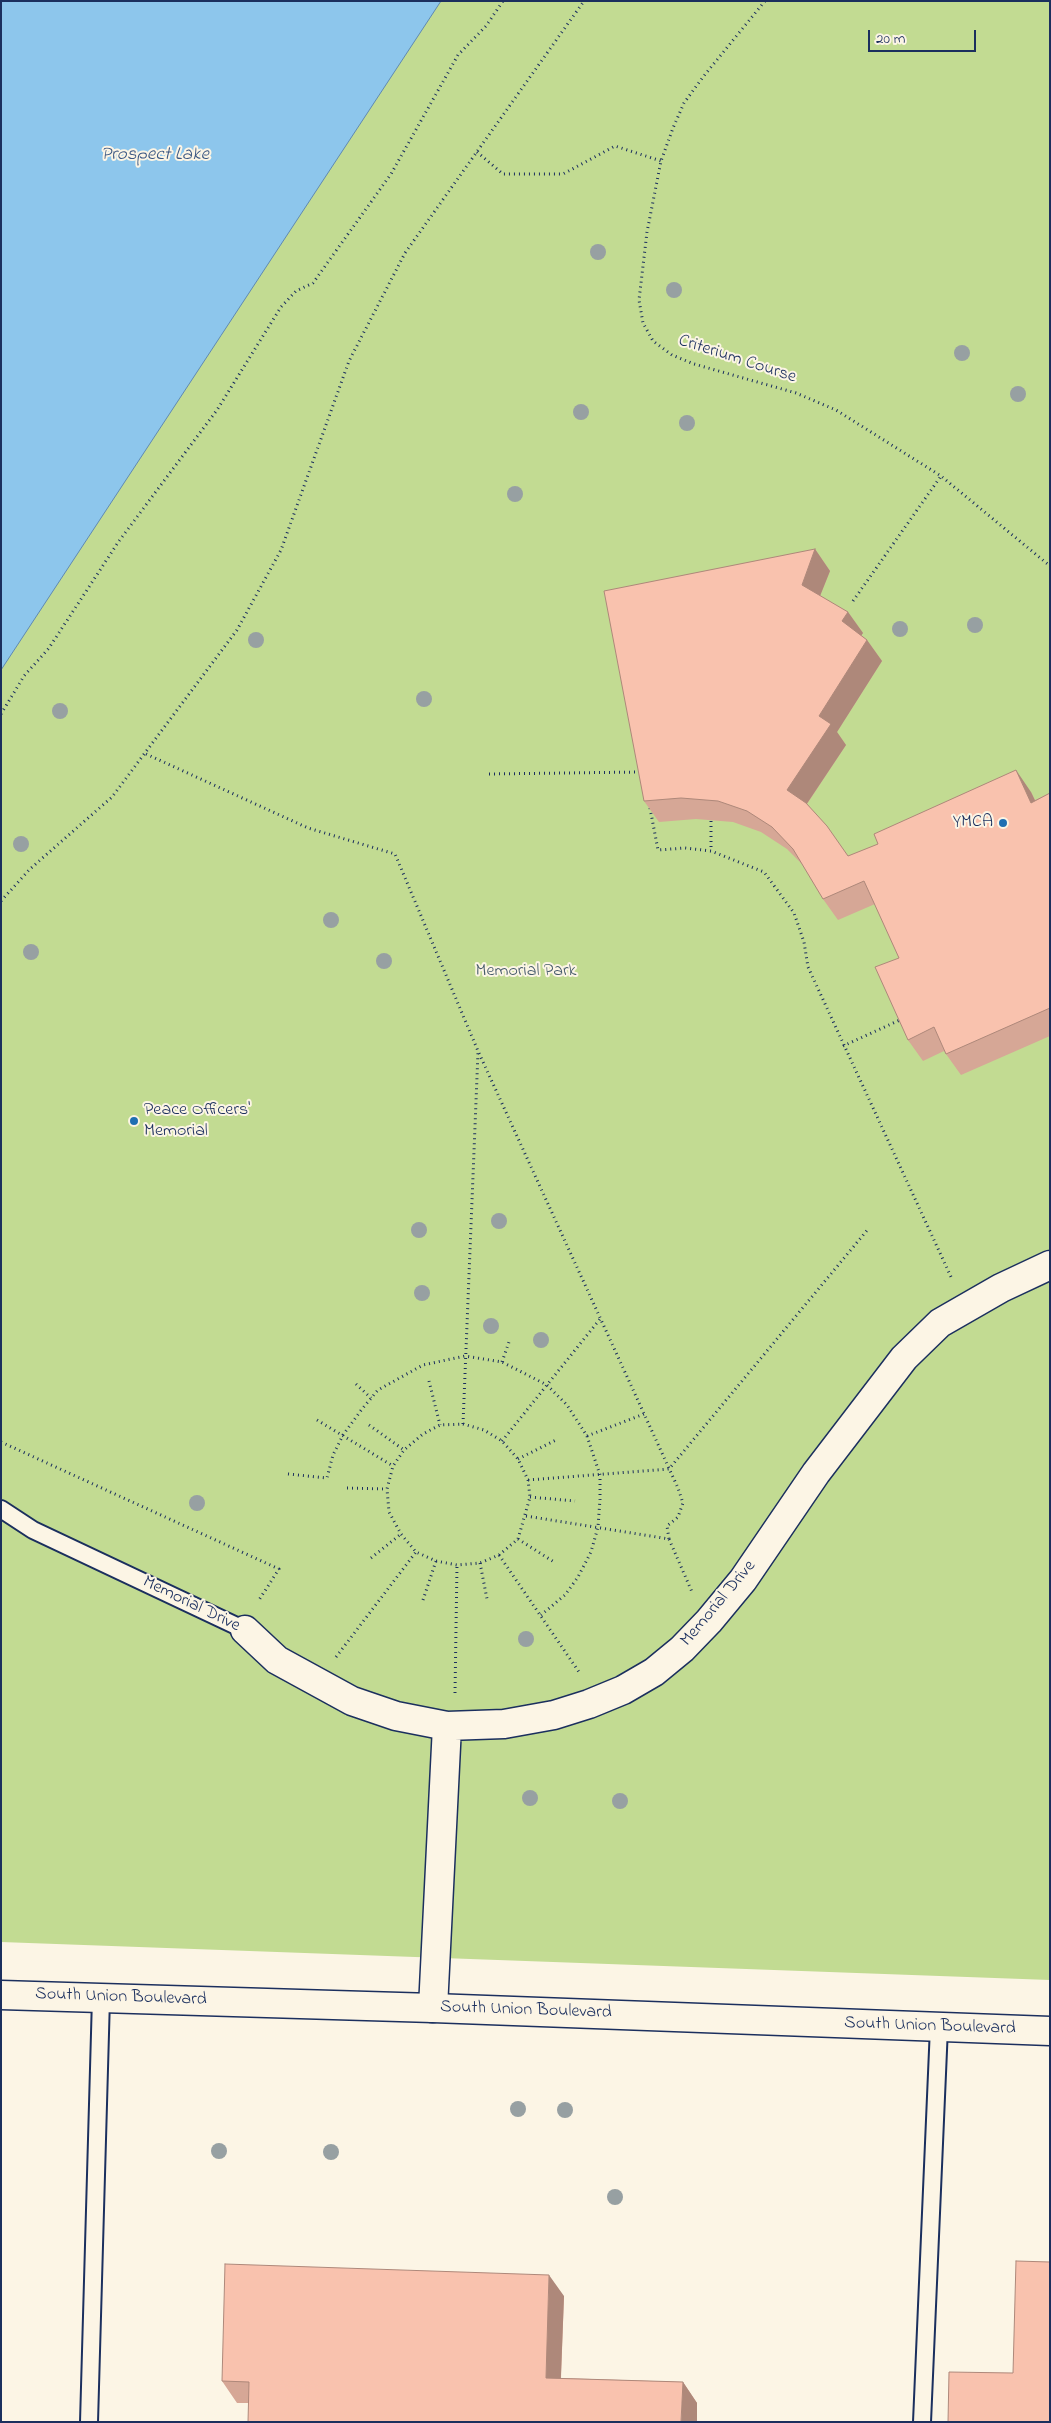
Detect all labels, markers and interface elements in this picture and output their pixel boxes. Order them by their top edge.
scale bar [871,20,978,52]
text: 20 m [876,28,905,50]
water label: Prospect Lake [101,145,209,167]
street label: Criterium Course [675,331,799,389]
place label: YMCA [953,812,993,834]
marker: YMCA [997,817,1009,829]
park label: Memorial Park [476,961,576,983]
place label: Peace Officers' Memorial [144,1100,250,1142]
marker: Peace Officers' Memorial [128,1115,140,1127]
street label: Memorial Drive [677,1556,761,1652]
street label: Memorial Drive [139,1572,243,1638]
street label: South Union Boulevard [35,1984,207,2012]
street label: South Union Boulevard [440,1997,612,2025]
street label: South Union Boulevard [844,2013,1016,2041]

